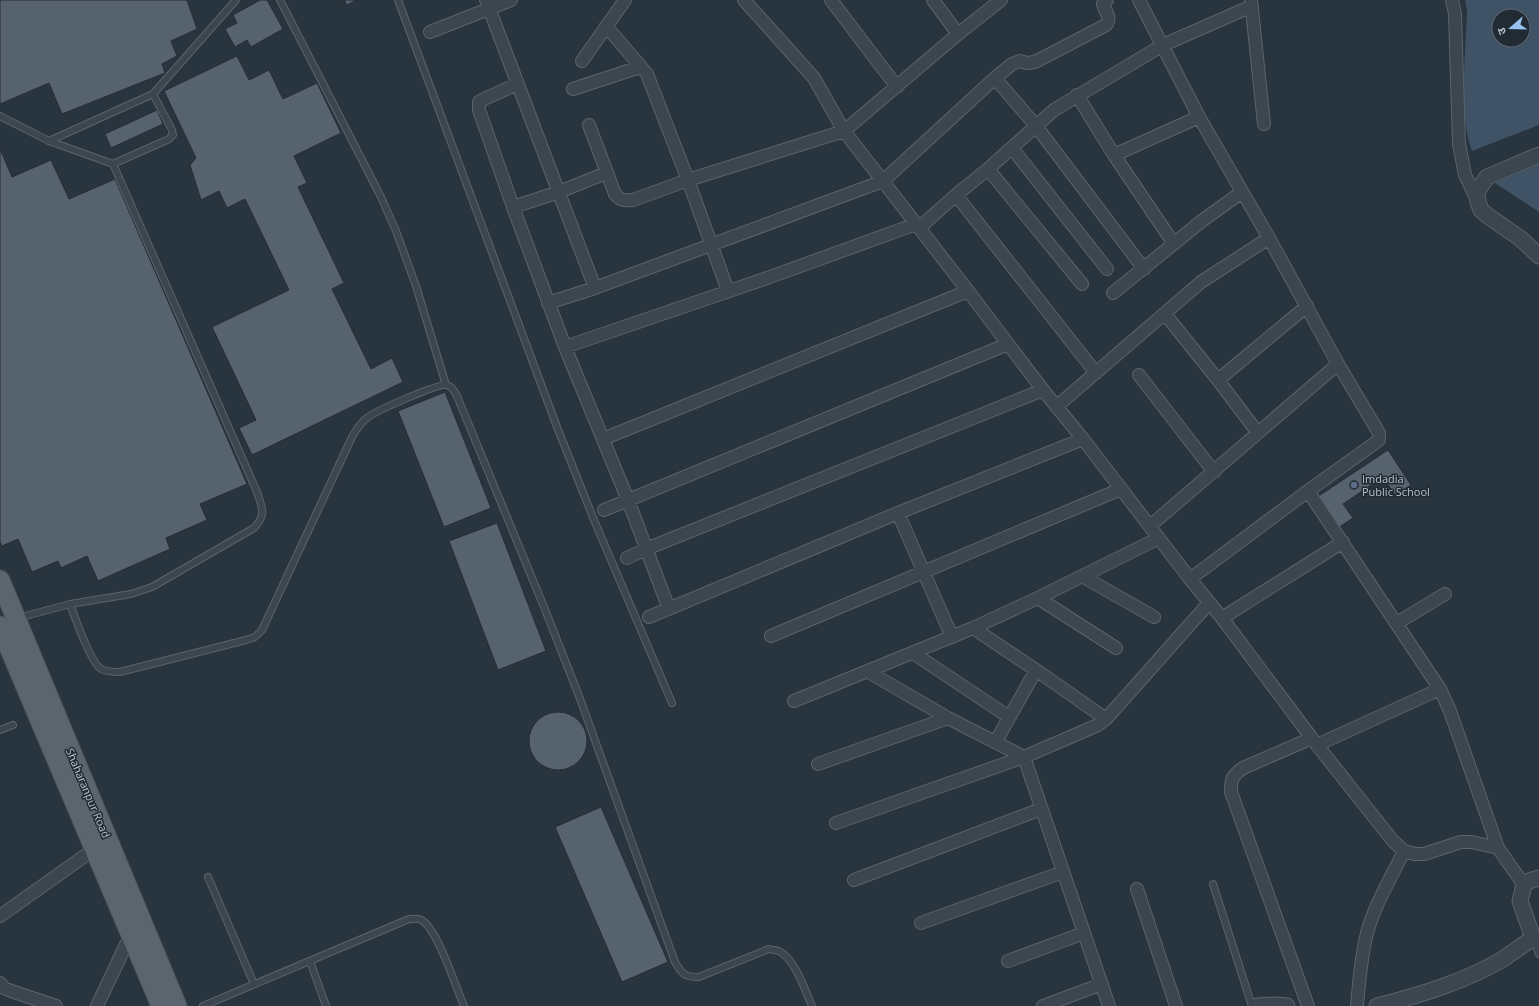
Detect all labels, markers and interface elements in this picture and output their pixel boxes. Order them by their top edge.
north arrow [1491,8,1531,48]
text: उ [1493,25,1509,37]
place label: Imdadia Public School [1362,471,1430,499]
marker: Imdadia Public School [1349,480,1359,490]
street label: Shaharanpur Road [63,746,114,840]

